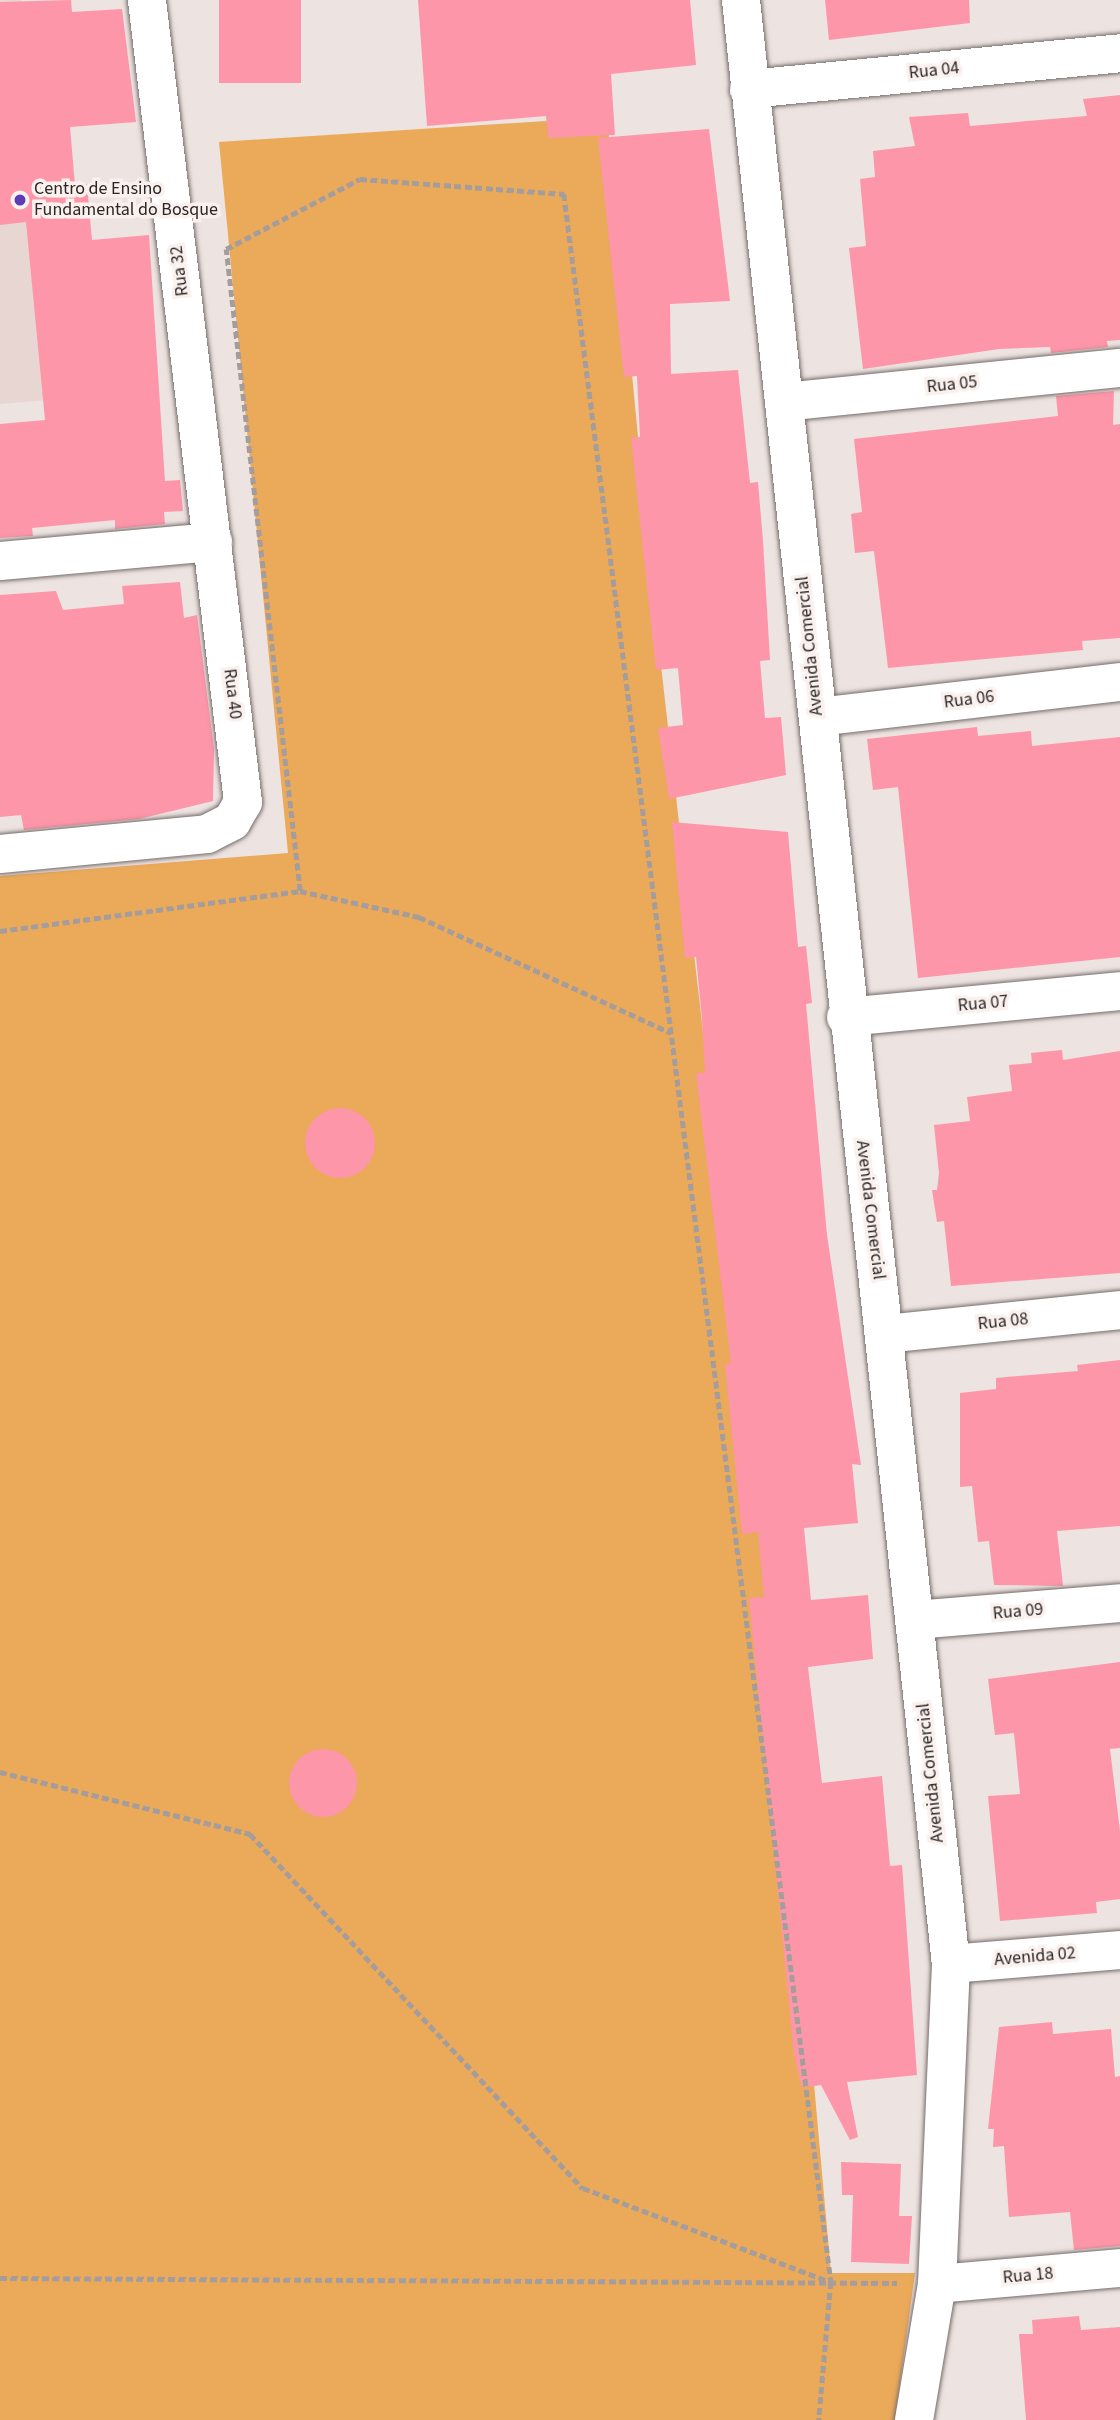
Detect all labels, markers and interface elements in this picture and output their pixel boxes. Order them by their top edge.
street label: Rua 04 [908,58,960,84]
place label: Centro de Ensino Fundamental do Bosque [34,179,218,222]
marker: Centro de Ensino Fundamental do Bosque [12,192,28,208]
street label: Rua 32 [166,245,194,297]
street label: Rua 05 [926,372,978,398]
street label: Avenida Comercial [792,575,828,717]
street label: Rua 40 [218,668,246,720]
street label: Rua 06 [943,686,995,714]
street label: Rua 07 [957,991,1009,1017]
street label: Avenida Comercial [851,1139,889,1281]
street label: Rua 08 [977,1309,1029,1335]
street label: Rua 09 [992,1599,1044,1625]
street label: Avenida Comercial [913,1702,949,1844]
street label: Avenida 02 [993,1943,1077,1971]
street label: Rua 18 [1002,2263,1054,2289]

